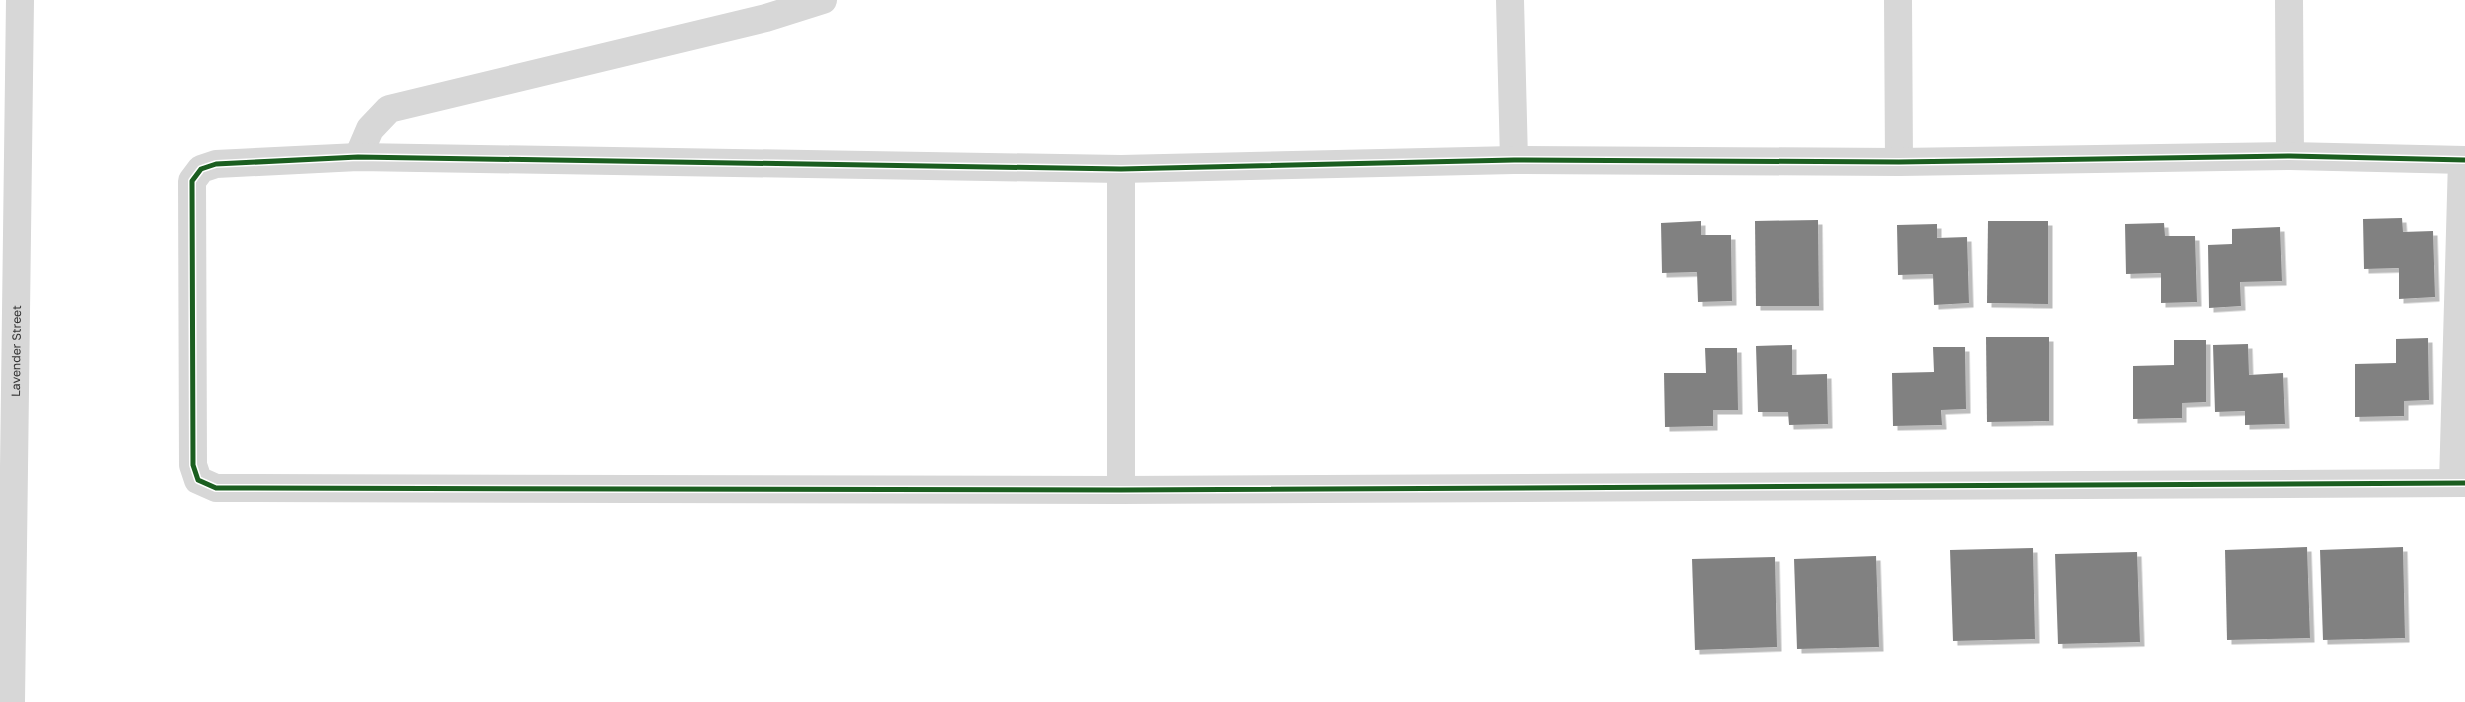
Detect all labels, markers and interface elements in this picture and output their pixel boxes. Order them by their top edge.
street label: Lavender Street [7,305,24,397]

